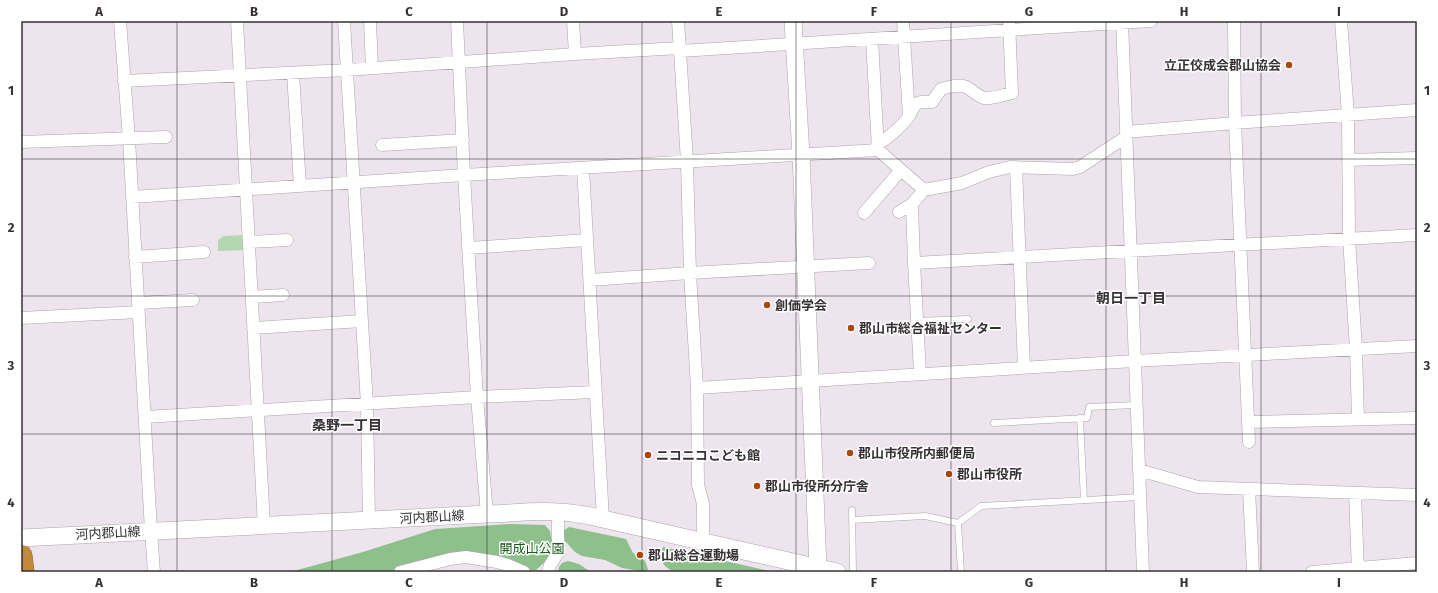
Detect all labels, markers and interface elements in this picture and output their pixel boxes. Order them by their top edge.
text: A [94,4,103,19]
text: B [250,4,258,19]
text: C [405,4,413,19]
text: D [560,4,569,19]
text: E [716,4,723,19]
text: F [871,4,878,19]
text: G [1025,4,1033,19]
text: H [1180,4,1188,19]
text: I [1337,4,1341,19]
place label: 立正佼成会郡山協会 [1164,58,1281,73]
marker: 立正佼成会郡山協会 [1284,60,1294,70]
text: 1 [8,83,14,98]
text: 1 [1424,83,1430,98]
text: 2 [8,220,15,235]
text: 2 [1424,220,1431,235]
district label: 朝日一丁目 [1096,290,1166,307]
place label: 創価学会 [775,298,827,313]
marker: 創価学会 [762,300,772,310]
place label: 郡山市総合福祉センター [859,321,1002,336]
marker: 郡山市総合福祉センター [846,323,856,333]
text: 3 [7,358,15,373]
text: 3 [1423,358,1431,373]
district label: 桑野一丁目 [312,417,382,434]
place label: 郡山市役所内郵便局 [858,446,975,461]
place label: ニコニコこども館 [656,448,760,463]
marker: 郡山市役所内郵便局 [845,448,855,458]
marker: ニコニコこども館 [643,450,653,460]
place label: 郡山市役所 [957,467,1022,482]
marker: 郡山市役所 [944,469,954,479]
place label: 郡山市役所分庁舎 [765,479,869,494]
marker: 郡山市役所分庁舎 [752,481,762,491]
text: 4 [7,495,15,510]
text: 4 [1423,495,1431,510]
street label: 河内郡山線 [399,508,465,526]
street label: 河内郡山線 [75,524,141,542]
park label: 開成山公園 [499,541,565,556]
place label: 郡山総合運動場 [648,548,739,563]
marker: 郡山総合運動場 [635,550,645,560]
text: A [94,575,103,590]
text: B [250,575,258,590]
text: C [405,575,413,590]
text: D [560,575,569,590]
text: E [716,575,723,590]
text: F [871,575,878,590]
text: G [1025,575,1033,590]
text: H [1180,575,1188,590]
text: I [1337,575,1341,590]

